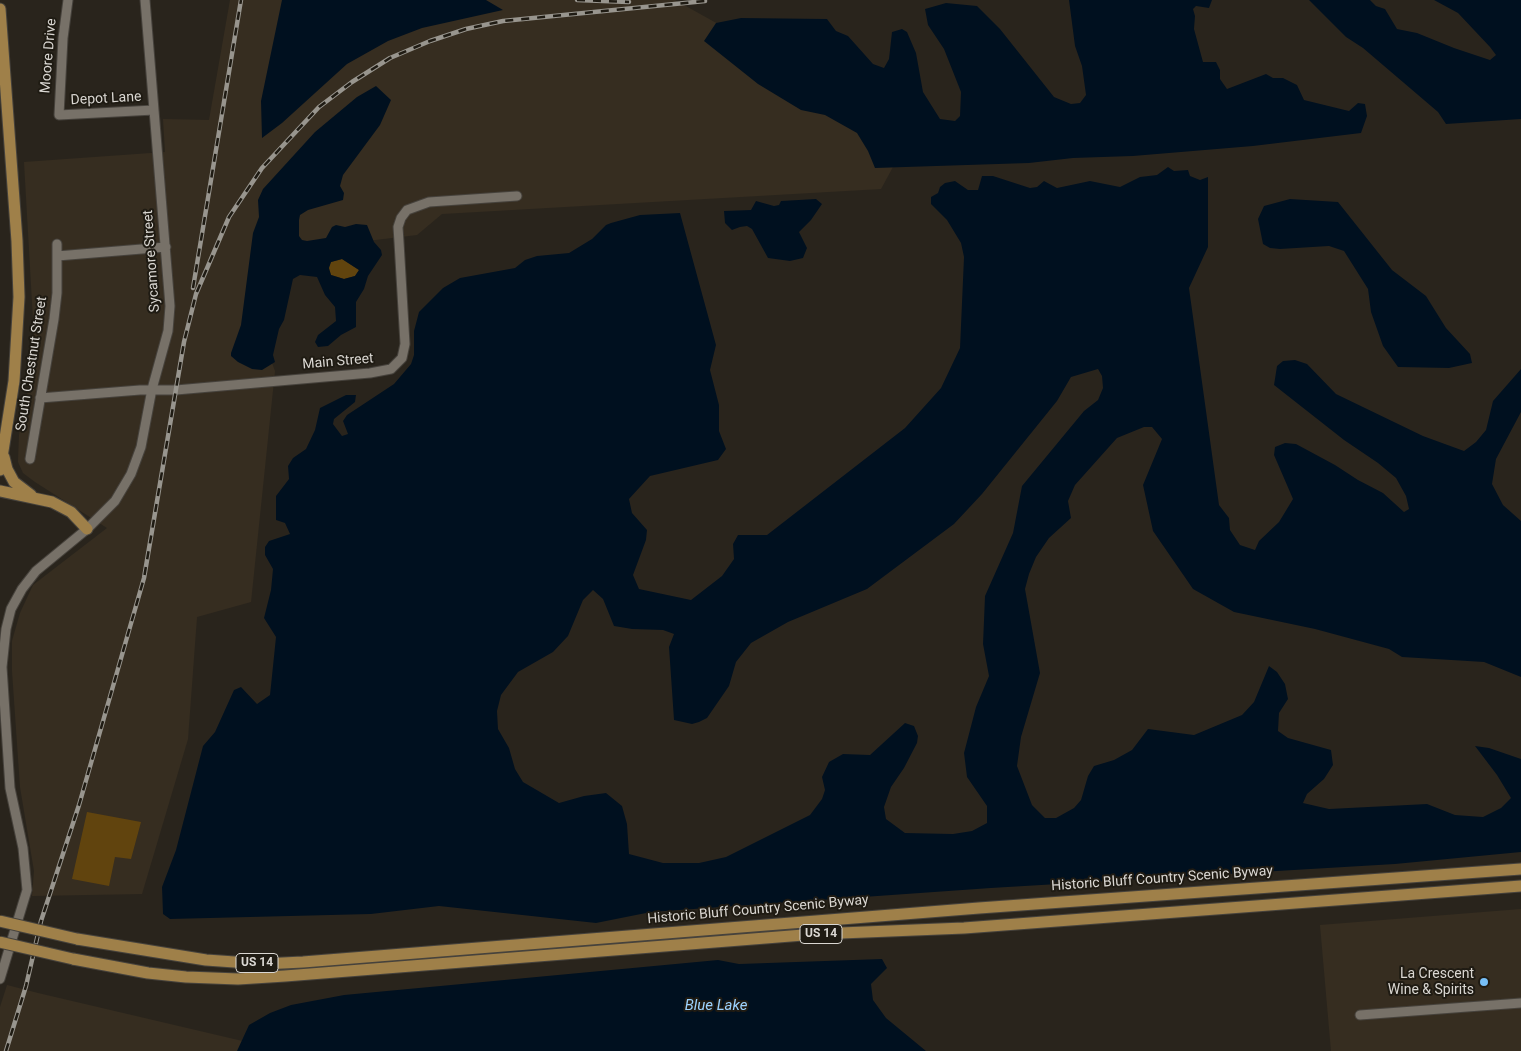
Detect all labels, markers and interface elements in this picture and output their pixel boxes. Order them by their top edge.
street label: Moore Drive [37,18,61,94]
street label: Depot Lane [70,89,142,109]
street label: Sycamore Street [140,209,164,313]
street label: South Chestnut Street [13,295,51,433]
street label: Main Street [302,351,374,373]
street label: Historic Bluff Country Scenic Byway [1051,863,1273,895]
street label: Historic Bluff Country Scenic Byway [647,892,869,928]
road number: US 14 [800,924,842,944]
road number: US 14 [236,954,278,972]
place label: La Crescent Wine & Spirits [1388,966,1474,999]
marker: La Crescent Wine & Spirits [1478,976,1490,988]
water label: Blue Lake [685,997,747,1015]

